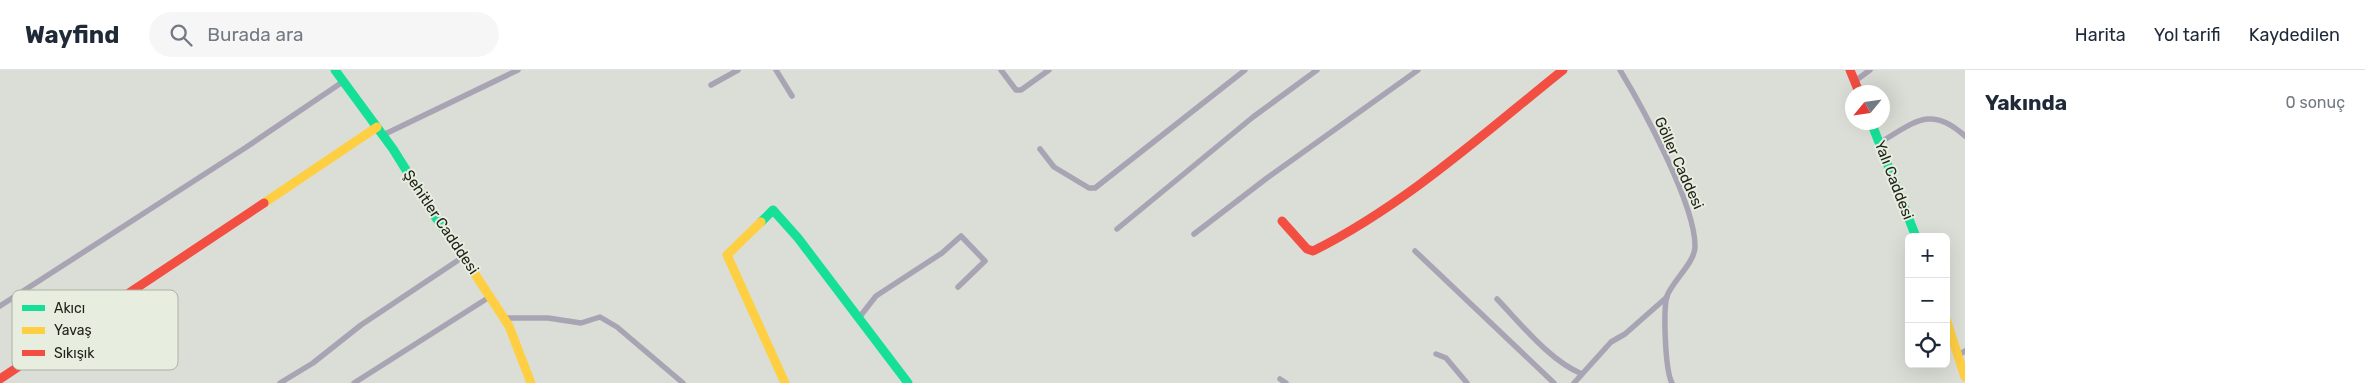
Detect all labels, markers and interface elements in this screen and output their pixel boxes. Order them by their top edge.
search box [149,12,499,57]
text: Wayfind [25,21,119,49]
icon: search [167,21,195,49]
text: Burada ara [207,23,304,46]
text: Harita [2075,24,2126,46]
text: Yol tarifi [2154,24,2221,46]
text: Kaydedilen [2249,24,2340,46]
north arrow [1845,85,1890,130]
text: Yakında [1985,90,2067,115]
text: 0 sonuç [2285,93,2345,112]
street label: Göller Caddesi [1651,114,1707,212]
street label: Yalı Caddesi [1871,138,1917,222]
street label: Şehitler Cadddesi [399,166,483,278]
map controls [1905,233,1950,368]
button: + [1905,233,1950,278]
button: − [1905,278,1950,323]
legend [12,290,178,370]
text: Akıcı [54,300,85,317]
text: Yavaş [54,322,92,339]
button: locate [1905,323,1950,368]
text: Sıkışık [54,345,95,362]

